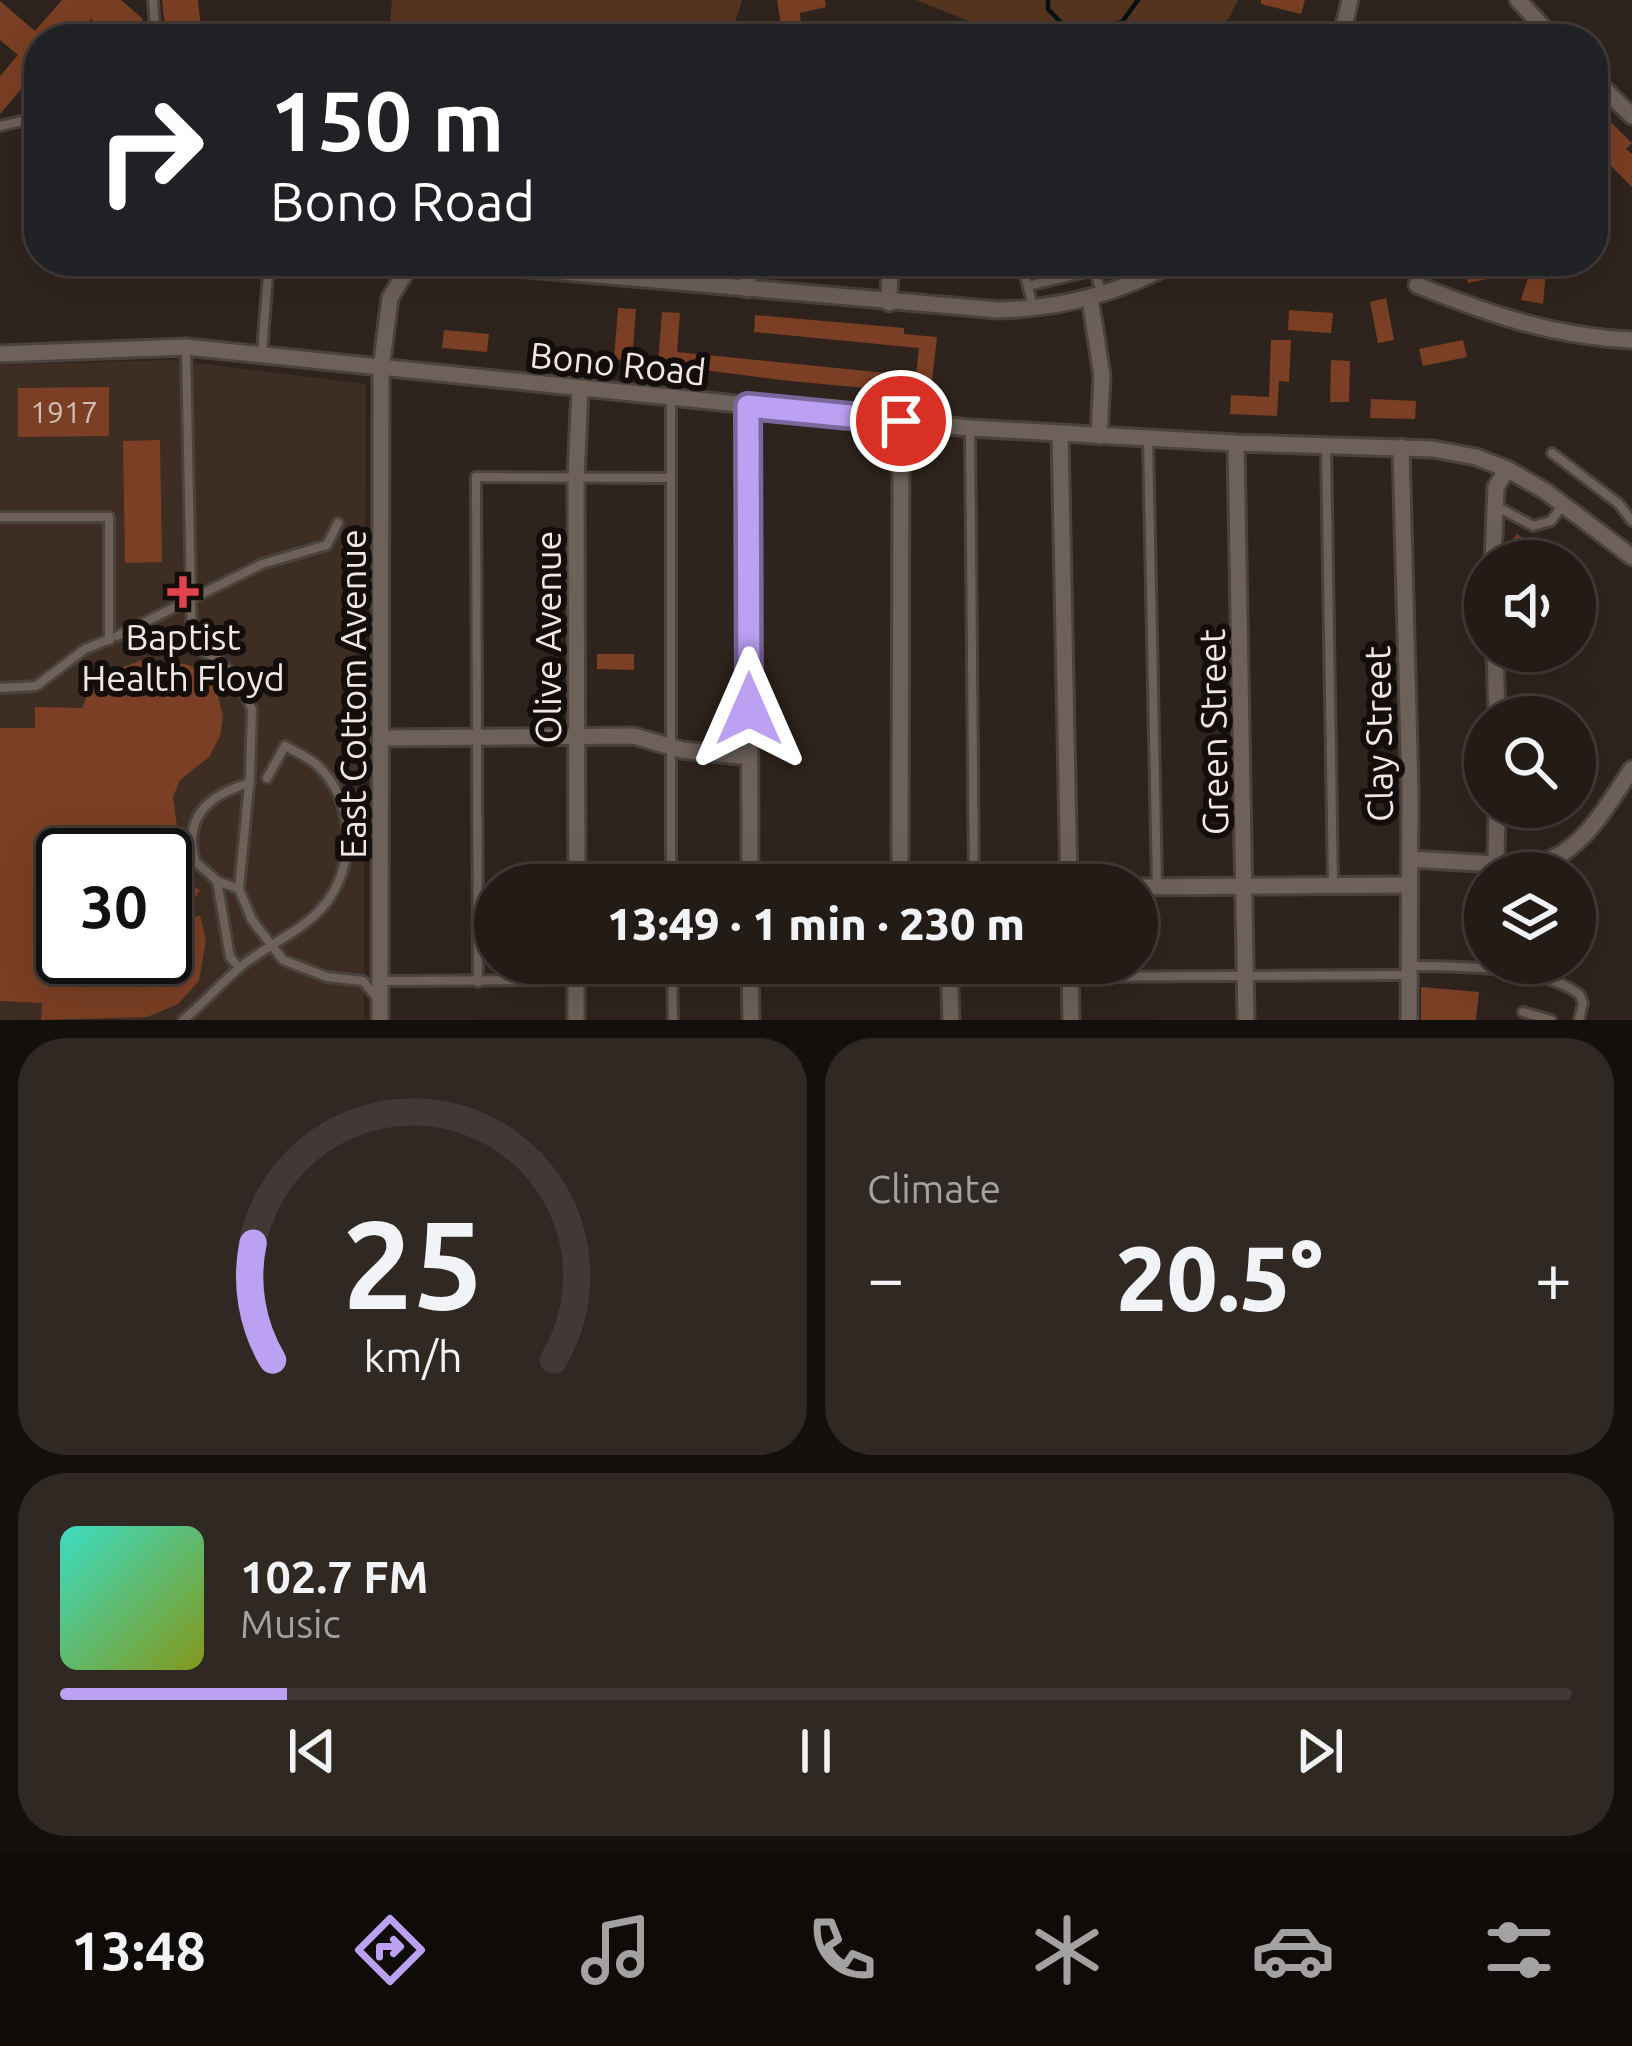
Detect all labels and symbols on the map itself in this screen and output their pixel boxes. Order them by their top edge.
street label: Bono Road [528,333,708,393]
pin [850,370,952,472]
house number: 1917 [30,395,98,429]
street label: East Cottom Avenue [332,529,373,859]
street label: Olive Avenue [527,531,568,743]
marker: Baptist Health Floyd [167,576,199,608]
place label: Baptist Health Floyd [81,616,285,698]
street label: Green Street [1191,628,1235,836]
position arrow [686,646,812,772]
street label: Clay Street [1356,646,1400,822]
speed limit sign: 30 [36,828,192,984]

